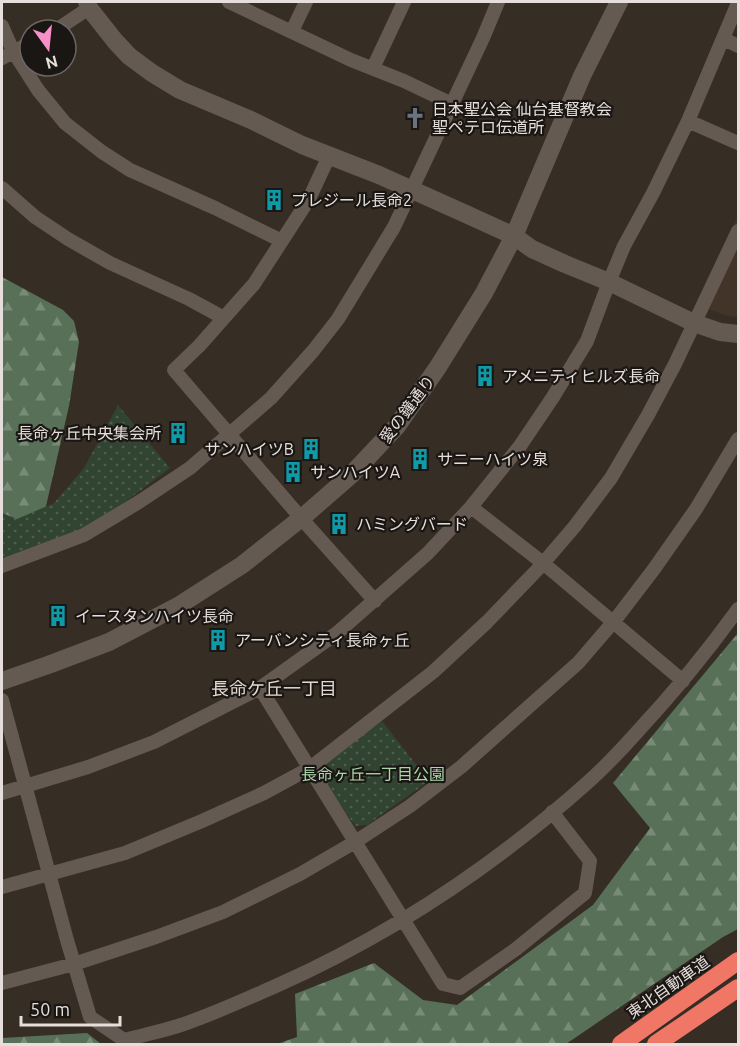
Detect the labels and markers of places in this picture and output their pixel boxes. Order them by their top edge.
place label: 日本聖公会 仙台基督教会 聖ペテロ伝道所 [432,100,612,136]
church icon: 日本聖公会 仙台基督教会 聖ペテロ伝道所 [403,106,427,130]
building icon: プレジール長命2 [262,188,286,212]
place label: プレジール長命2 [291,191,412,209]
building icon: アメニティヒルズ長命 [473,364,497,388]
place label: アメニティヒルズ長命 [502,367,660,385]
building icon: 長命ヶ丘中央集会所 [166,421,190,445]
place label: 長命ヶ丘中央集会所 [17,424,161,442]
building icon: サンハイツB [299,437,323,461]
place label: サンハイツB [204,440,294,458]
building icon: サニーハイツ泉 [408,447,432,471]
place label: サニーハイツ泉 [437,450,548,468]
building icon: サンハイツA [281,460,305,484]
place label: サンハイツA [310,463,401,481]
building icon: ハミングバード [327,512,351,536]
place label: ハミングバード [356,515,468,533]
building icon: イースタンハイツ長命 [46,604,70,628]
place label: イースタンハイツ長命 [75,607,234,625]
building icon: アーバンシティ長命ヶ丘 [206,628,230,652]
place label: アーバンシティ長命ヶ丘 [235,631,410,649]

